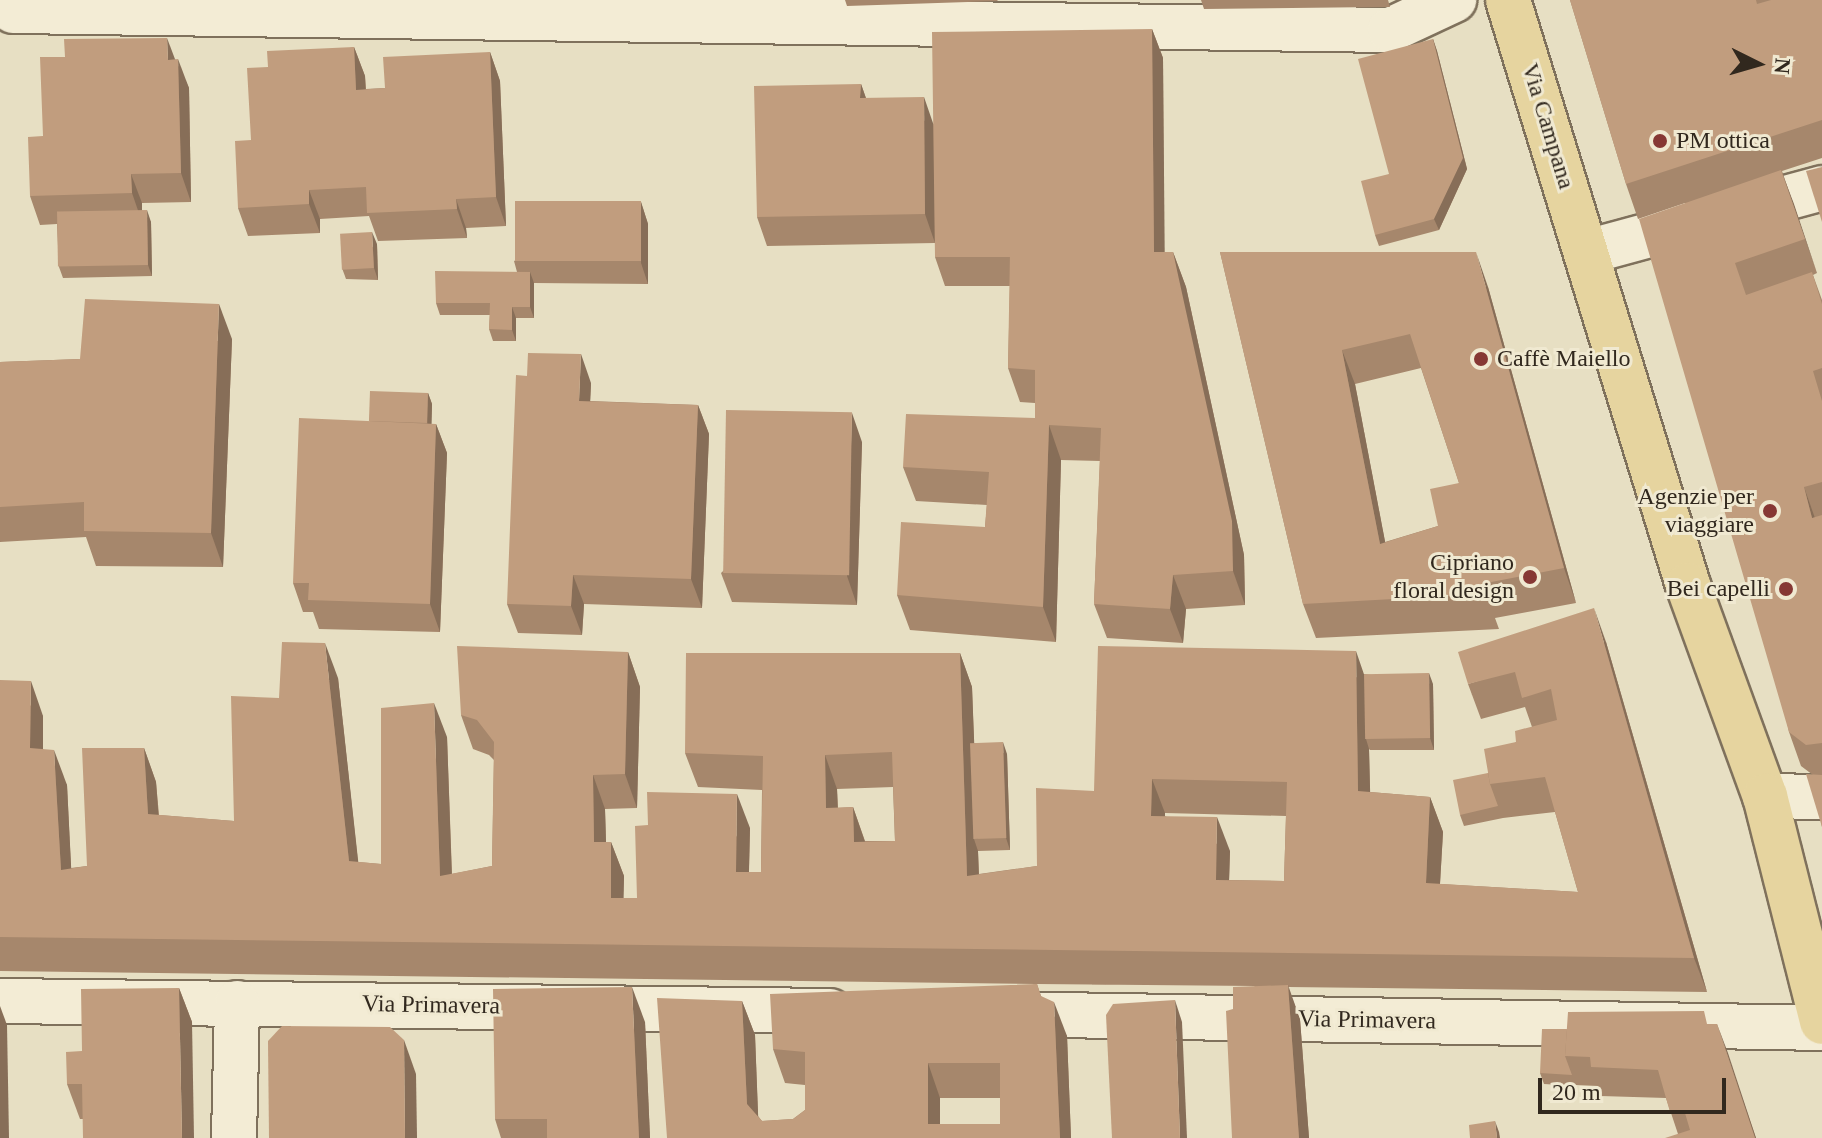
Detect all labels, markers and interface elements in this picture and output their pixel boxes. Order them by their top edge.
north arrow [1718,24,1798,104]
text: N [1769,57,1796,75]
street label: Via Campana [1515,60,1581,192]
place label: PM ottica [1676,127,1770,155]
marker: PM ottica [1651,132,1669,150]
place label: Caffè Maiello [1497,345,1631,373]
marker: Caffè Maiello [1472,350,1490,368]
place label: Agenzie per viaggiare [1637,483,1754,539]
marker: Agenzie per viaggiare [1761,502,1779,520]
place label: Cipriano floral design [1393,549,1514,605]
marker: Cipriano floral design [1521,568,1539,586]
place label: Bei capelli [1667,575,1770,603]
marker: Bei capelli [1777,580,1795,598]
street label: Via Primavera [362,989,500,1021]
street label: Via Primavera [1298,1004,1436,1036]
scale bar [1542,1062,1730,1112]
text: 20 m [1552,1079,1601,1105]

